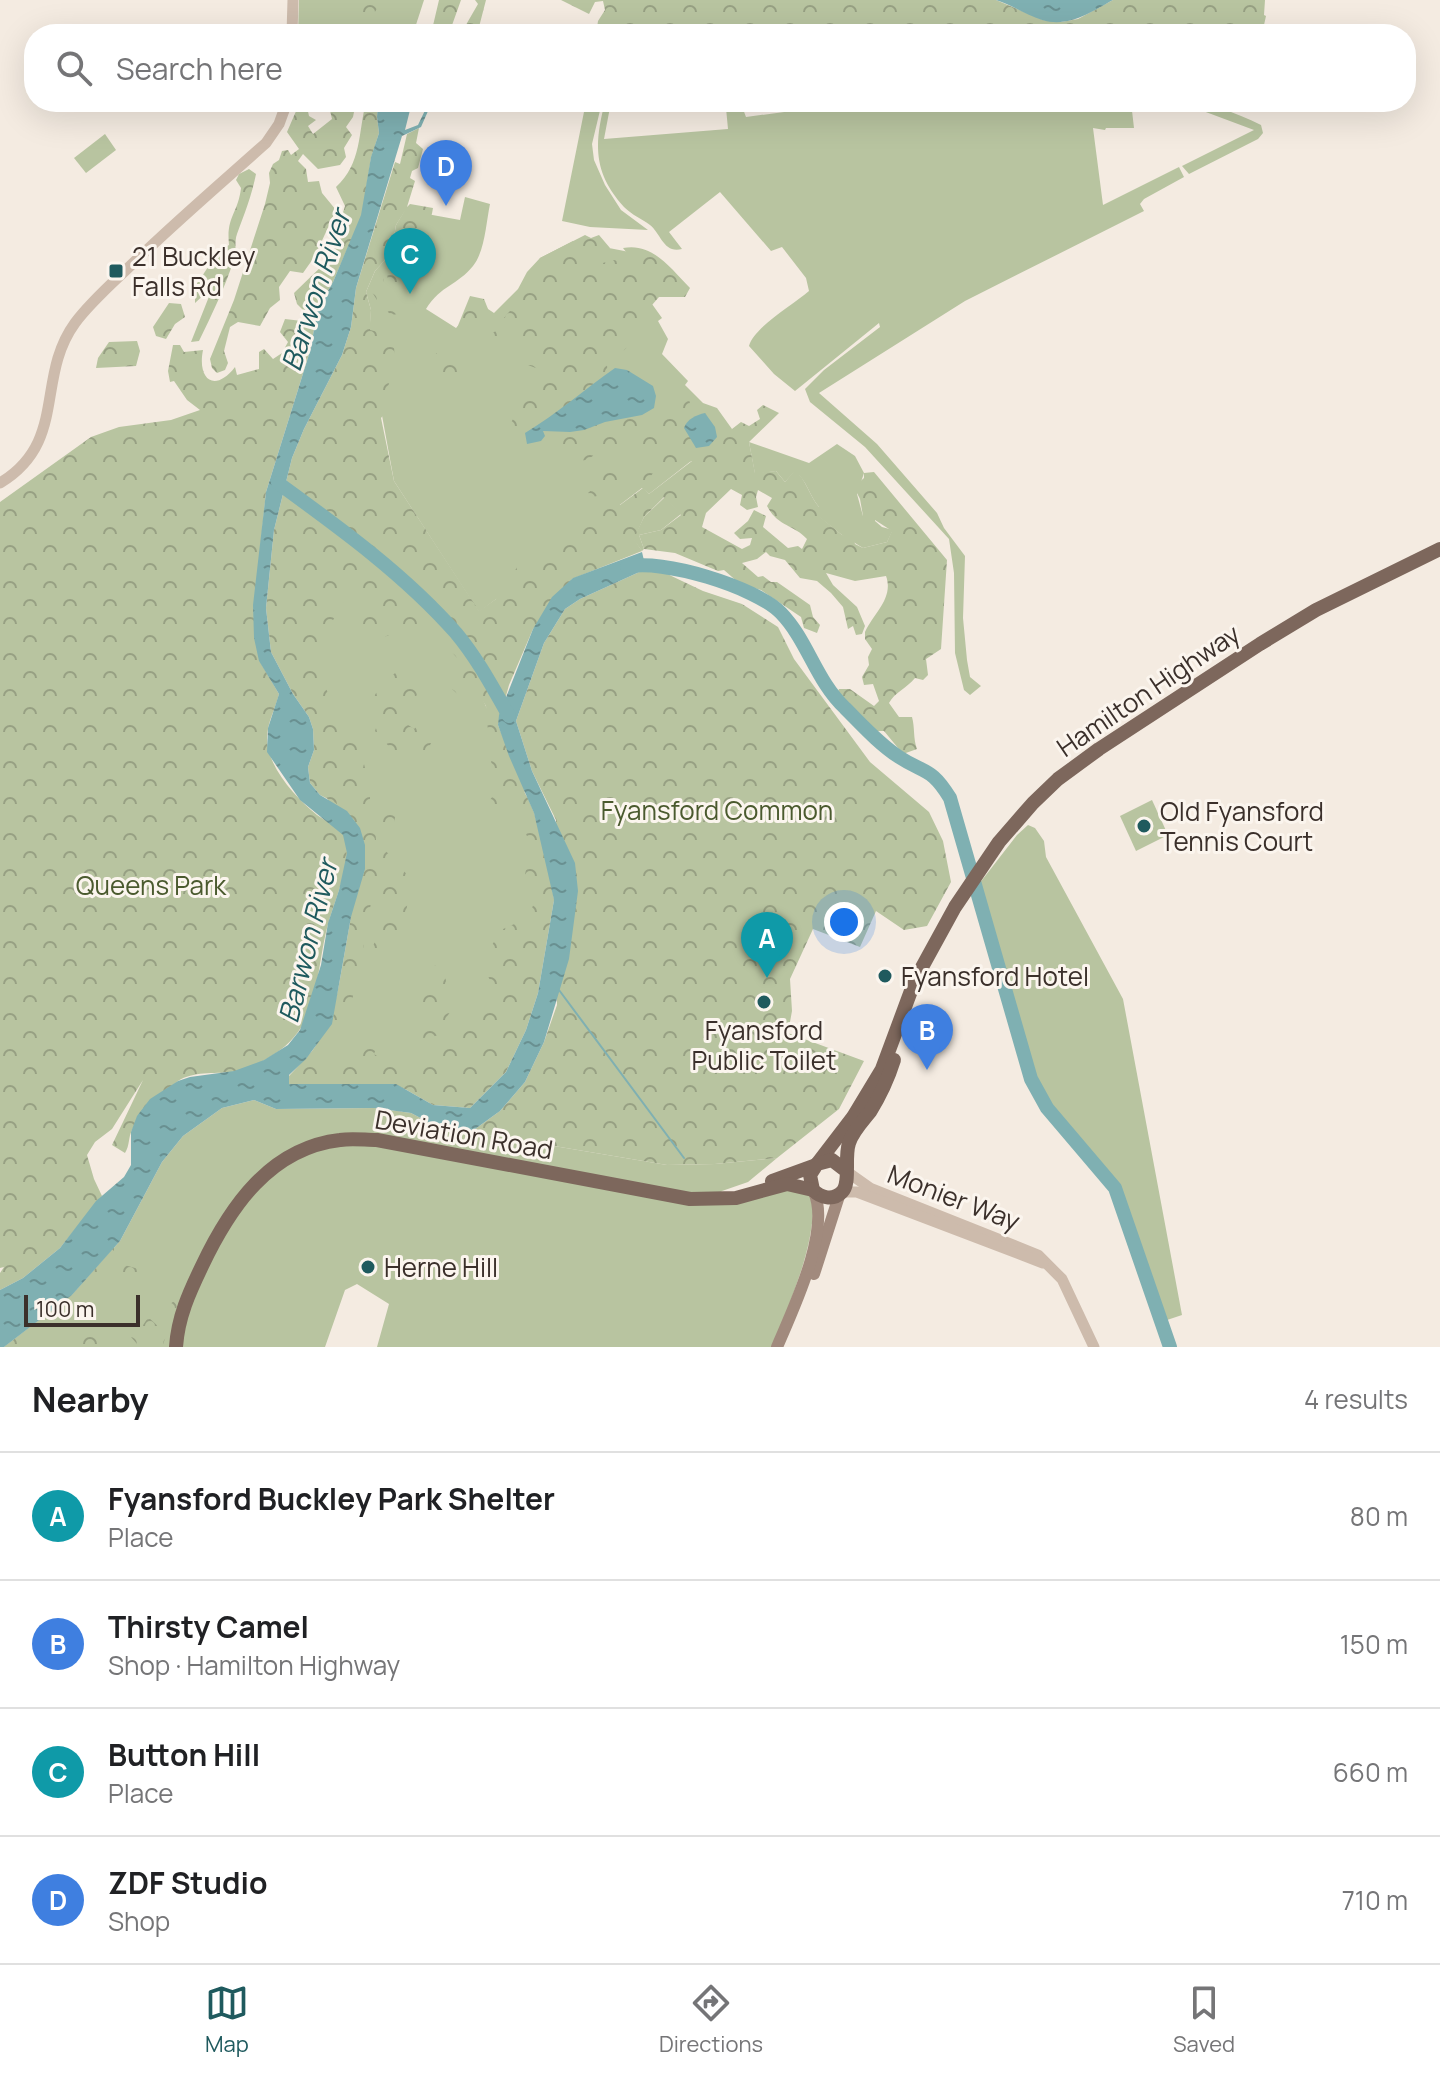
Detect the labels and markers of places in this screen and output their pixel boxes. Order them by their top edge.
pin: D [420,140,472,206]
pin: C [384,228,436,294]
place label: 21 Buckley Falls Rd [132,238,256,304]
marker: 21 Buckley Falls Rd [107,262,125,280]
place label: Old Fyansford Tennis Court [1160,793,1324,859]
marker: Old Fyansford Tennis Court [1135,817,1153,835]
pin: A [741,912,793,978]
place label: Fyansford Hotel [901,958,1089,994]
marker: Fyansford Hotel [876,967,894,985]
marker: Fyansford Public Toilet [755,993,773,1011]
pin: B [901,1004,953,1070]
place label: Fyansford Public Toilet [692,1012,836,1078]
place label: Herne Hill [384,1249,498,1285]
marker: Herne Hill [359,1258,377,1276]

